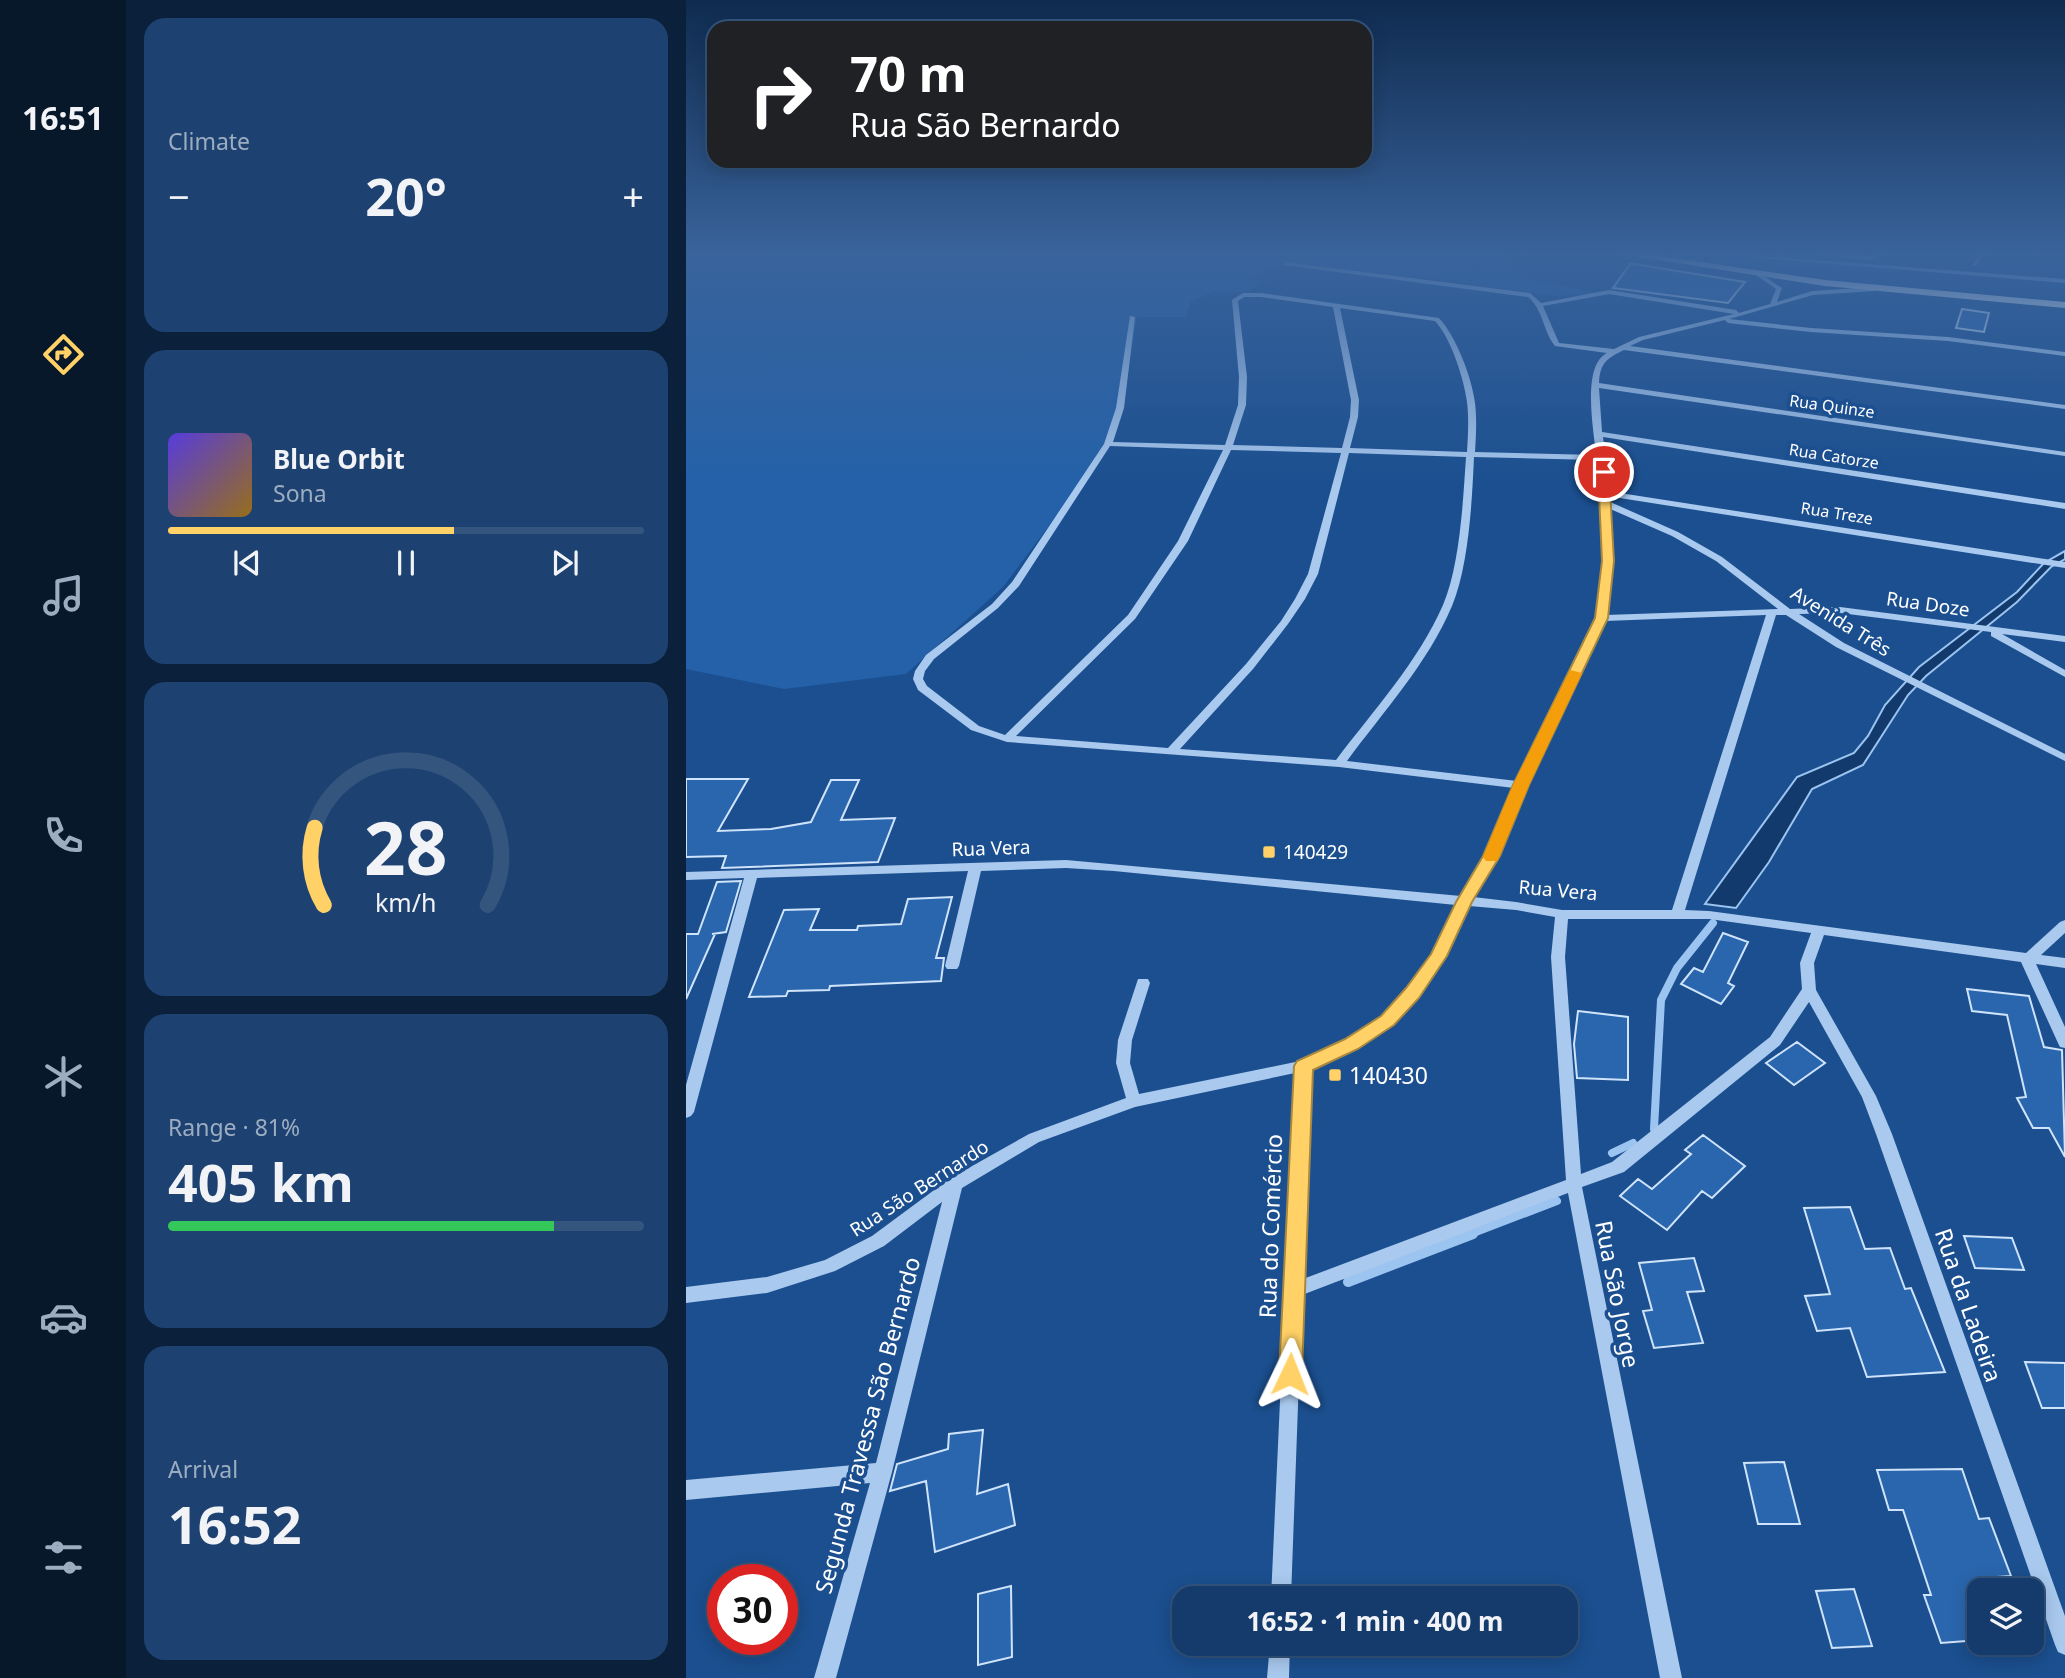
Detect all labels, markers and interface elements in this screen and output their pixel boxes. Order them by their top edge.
text: 70 m [850,40,967,106]
icon: right [735,49,826,140]
text: 16:51 [22,96,104,139]
text: Rua São Bernardo [850,103,1121,146]
text: Climate [168,125,250,157]
text: 20° [365,160,447,231]
text: − [168,170,190,222]
text: + [622,170,644,222]
icon: directions [39,330,88,379]
street label: Rua Quinze [1788,389,1876,423]
street label: Rua Catorze [1787,438,1881,474]
text: Blue Orbit [273,441,405,477]
pin [1574,442,1634,502]
icon: arrive [1585,453,1623,491]
text: Sona [273,477,327,509]
street label: Rua Treze [1799,496,1875,530]
icon: previous [228,544,266,582]
icon: pause [387,544,425,582]
icon: next [546,544,584,582]
icon: music [39,571,88,620]
street label: Avenida Três [1786,580,1896,662]
street label: Rua Doze [1885,585,1971,623]
text: 28 [364,797,448,896]
icon: phone [39,811,88,860]
street label: Rua Vera [951,834,1031,862]
place label: 140429 [1283,839,1348,865]
marker: 140429 [1261,844,1277,860]
street label: Rua Vera [1518,874,1598,906]
text: km/h [375,885,437,919]
icon: climate [39,1052,88,1101]
place label: 140430 [1349,1059,1428,1091]
marker: 140430 [1327,1067,1343,1083]
text: Range · 81% [168,1111,300,1143]
street label: Rua São Bernardo [845,1133,993,1243]
street label: Rua do Comércio [1251,1133,1289,1319]
text: 405 km [168,1146,354,1217]
street label: Rua São Jorge [1588,1218,1648,1370]
street label: Rua da Ladeira [1928,1224,2010,1386]
street label: Segunda Travessa São Bernardo [807,1253,927,1597]
icon: car [39,1293,88,1342]
position arrow [1253,1337,1327,1411]
text: Arrival [168,1453,238,1485]
text: 16:52 [168,1488,302,1559]
icon: filters [39,1533,88,1582]
speed limit sign: 30 [707,1564,798,1655]
map controls [1967,1578,2044,1655]
button: layers [1967,1578,2044,1655]
text: 16:52 · 1 min · 400 m [1247,1603,1503,1639]

